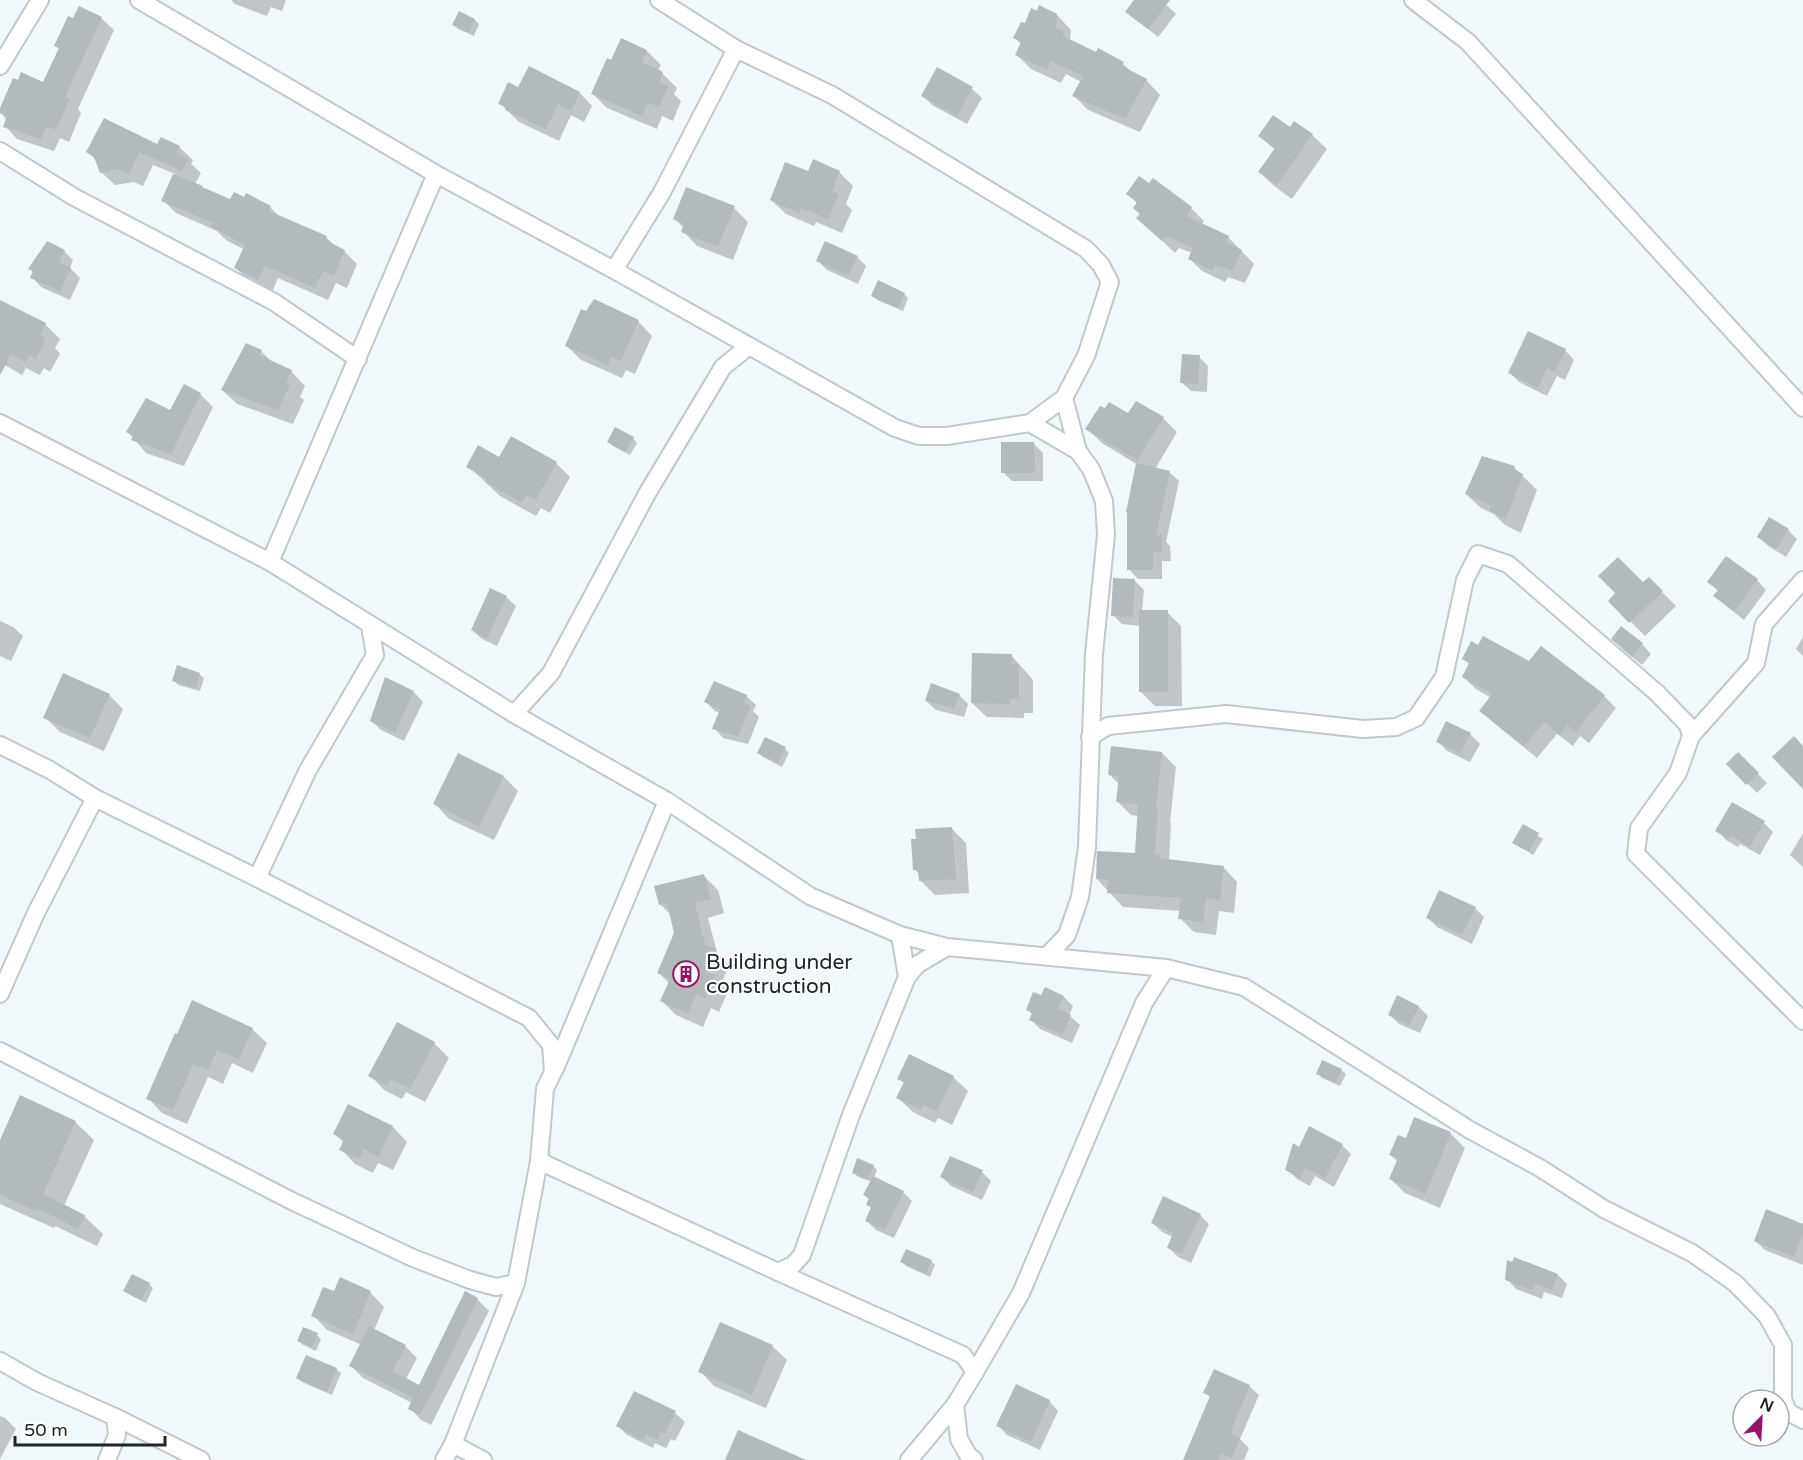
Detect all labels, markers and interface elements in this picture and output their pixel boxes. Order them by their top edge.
place label: Building under construction [706,950,852,999]
building icon: Building under construction [671,959,701,989]
north arrow [1731,1388,1791,1448]
text: N [1757,1393,1777,1417]
scale bar [15,1409,165,1447]
text: 50 m [24,1419,68,1441]

